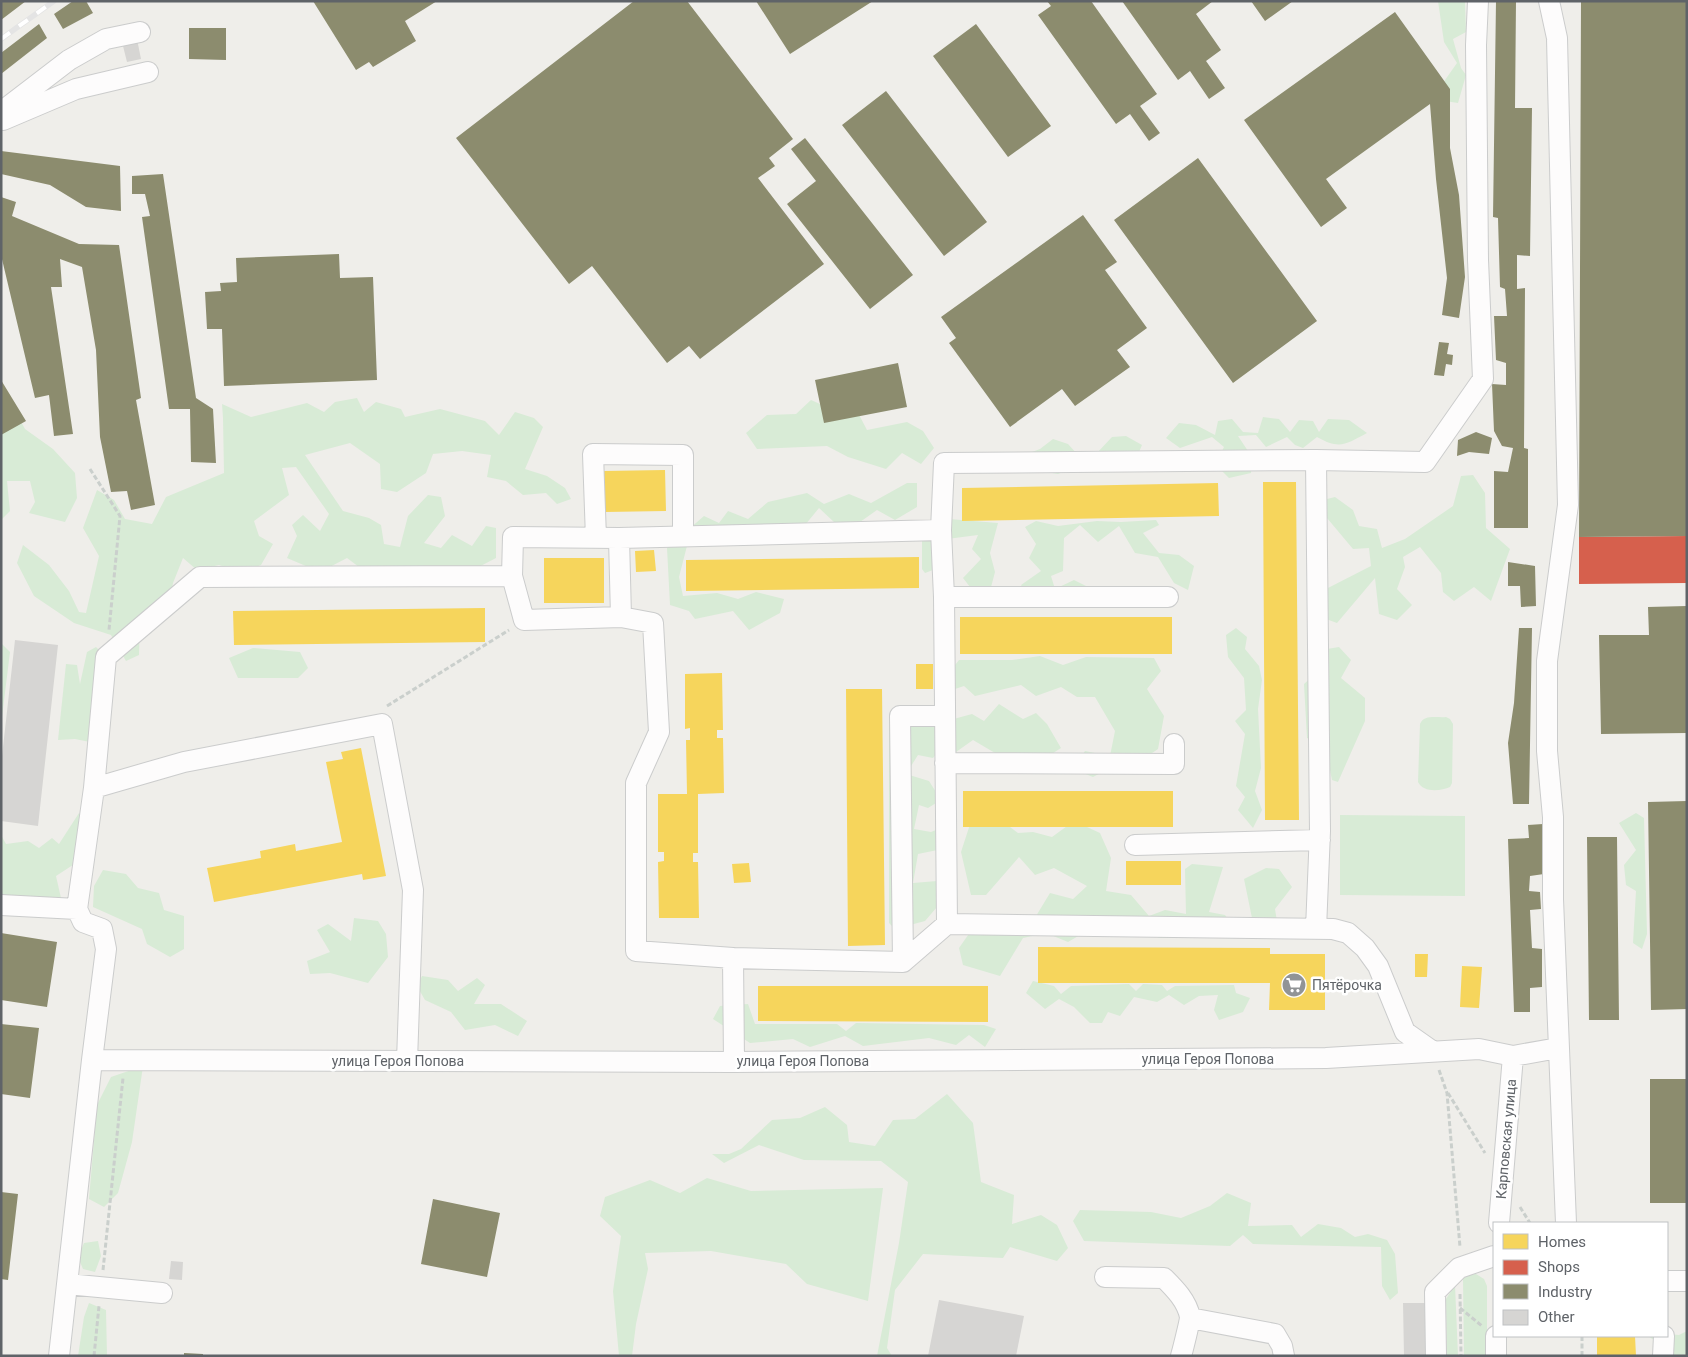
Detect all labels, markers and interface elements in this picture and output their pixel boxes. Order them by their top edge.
supermarket icon: Пятёрочка [1281,972,1307,998]
place label: Пятёрочка [1312,977,1382,993]
street label: улица Героя Попова [1142,1051,1274,1067]
street label: улица Героя Попова [332,1053,464,1069]
street label: улица Героя Попова [737,1053,869,1069]
street label: Карповская улица [1493,1078,1519,1200]
legend [1493,1222,1668,1337]
text: Homes [1538,1233,1586,1251]
text: Shops [1538,1258,1580,1276]
text: Industry [1538,1283,1592,1301]
text: Other [1538,1308,1575,1326]

